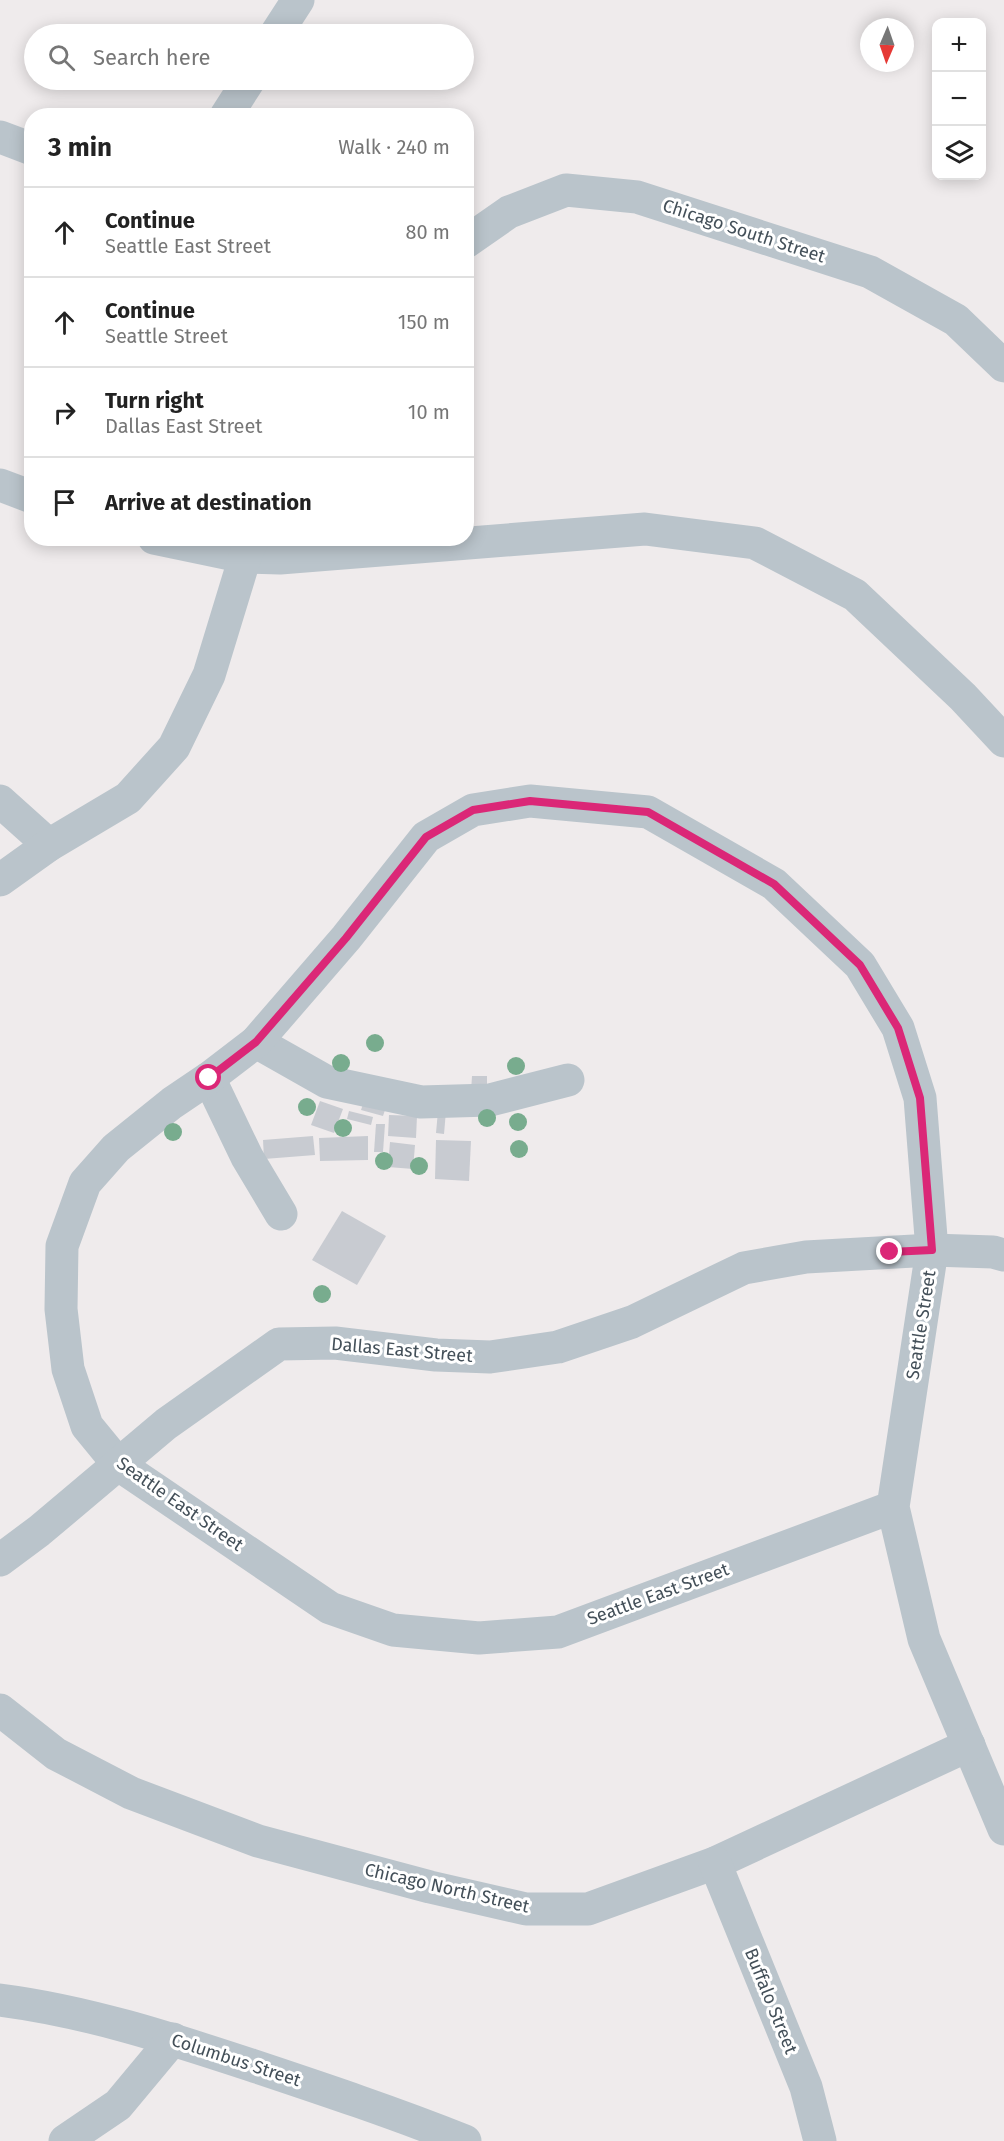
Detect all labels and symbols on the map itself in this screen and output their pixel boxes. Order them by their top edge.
north arrow [860,18,914,72]
street label: Chicago South Street [660,194,828,268]
route start [195,1064,221,1090]
route end [876,1238,902,1264]
street label: Seattle Street [901,1268,941,1381]
street label: Dallas East Street [330,1333,474,1367]
street label: Seattle East Street [113,1452,248,1556]
street label: Seattle East Street [584,1558,732,1630]
street label: Chicago North Street [363,1858,532,1918]
street label: Buffalo Street [740,1945,802,2058]
street label: Columbus Street [169,2029,304,2091]

